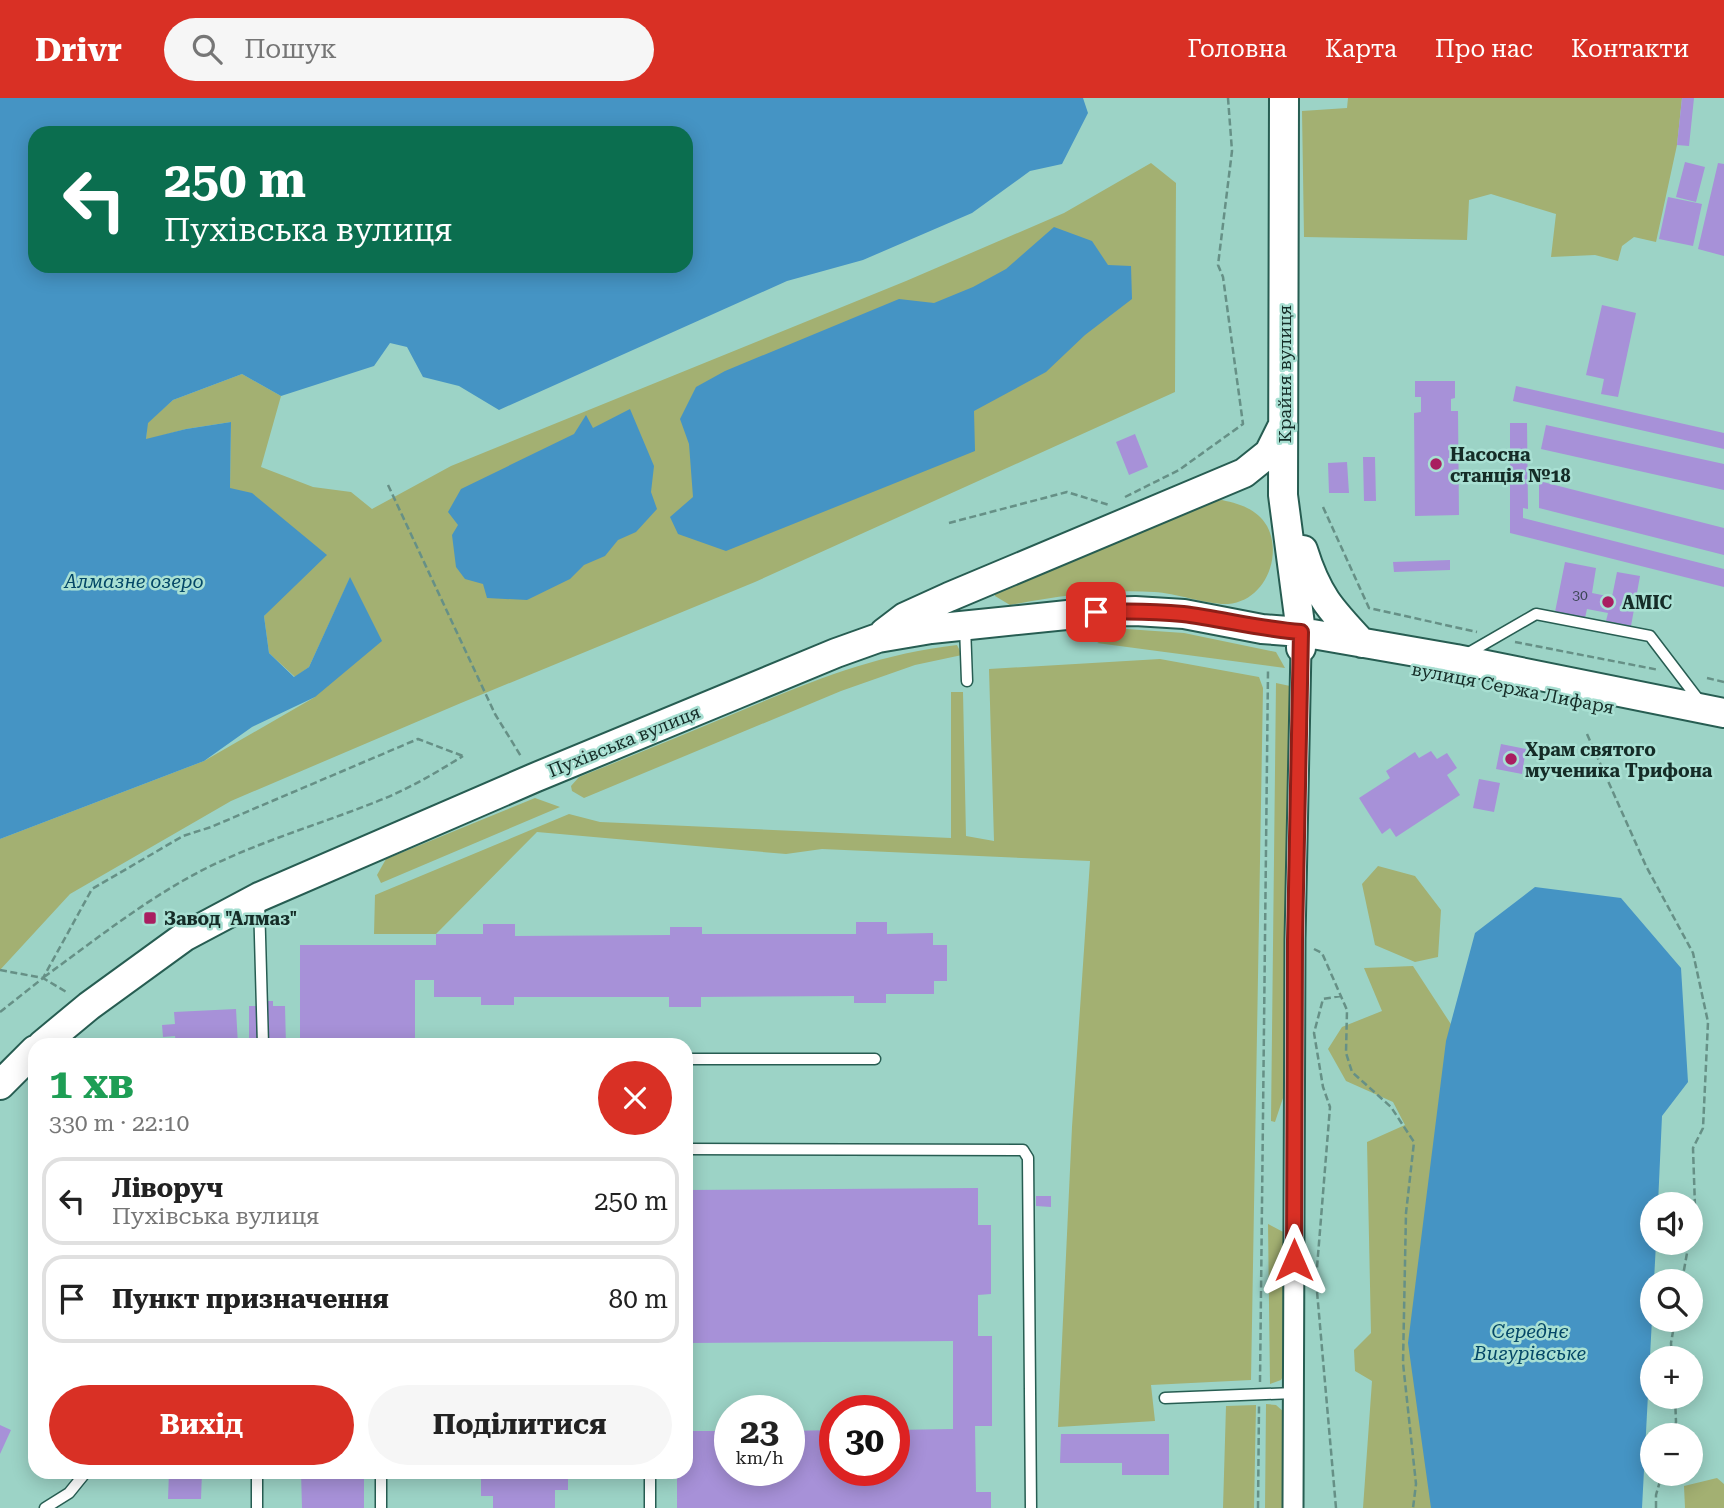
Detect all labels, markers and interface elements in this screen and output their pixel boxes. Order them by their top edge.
search box [164,18,654,81]
text: Drivr [35,30,122,69]
icon: search [188,30,226,68]
text: Пошук [244,34,337,64]
text: Головна [1187,35,1287,63]
text: Карта [1325,35,1397,63]
text: Про нас [1435,35,1533,63]
text: Контакти [1571,35,1689,63]
text: 250 m [164,152,306,209]
icon: left [49,154,140,245]
text: Пухівська вулиця [164,211,453,249]
street label: Крайня вулиця [1274,305,1295,443]
place label: Насосна станція №18 [1450,444,1571,486]
marker: Насосна станція №18 [1428,456,1444,472]
water label: Алмазне озеро [63,570,204,593]
pin [1066,582,1126,642]
house number: 30 [1572,587,1588,603]
place label: AMIC [1622,592,1673,613]
icon: arrive [1077,593,1115,631]
marker: AMIC [1600,594,1616,610]
street label: вулиця Сержа Лифаря [1410,658,1616,718]
street label: Пухівська вулиця [545,701,703,781]
place label: Храм святого мученика Трифона [1525,739,1713,781]
marker: Храм святого мученика Трифона [1503,751,1519,767]
place label: Завод "Алмаз" [164,908,297,929]
marker: Завод "Алмаз" [142,910,158,926]
text: 1 хв [49,1059,134,1108]
button: close [598,1061,672,1135]
text: 330 m · 22:10 [49,1110,189,1137]
text: Ліворуч [112,1173,223,1203]
icon: left [53,1182,91,1220]
text: 250 m [594,1186,668,1216]
map controls [1640,1192,1703,1486]
button: sound [1640,1192,1703,1255]
text: Пухівська вулиця [112,1203,319,1230]
position arrow [1257,1223,1331,1297]
button: search [1640,1269,1703,1332]
icon: arrive [53,1280,91,1318]
text: Пункт призначення [112,1284,389,1314]
text: 80 m [609,1284,668,1314]
water label: Середнє Вигурівське [1473,1320,1587,1365]
button: + [1640,1346,1703,1409]
button: Вихід [49,1385,354,1465]
button: Поділитися [368,1385,672,1465]
speed limit sign: 30 [819,1395,910,1486]
text: 23 [740,1411,779,1452]
button: − [1640,1423,1703,1486]
text: km/h [735,1447,784,1468]

